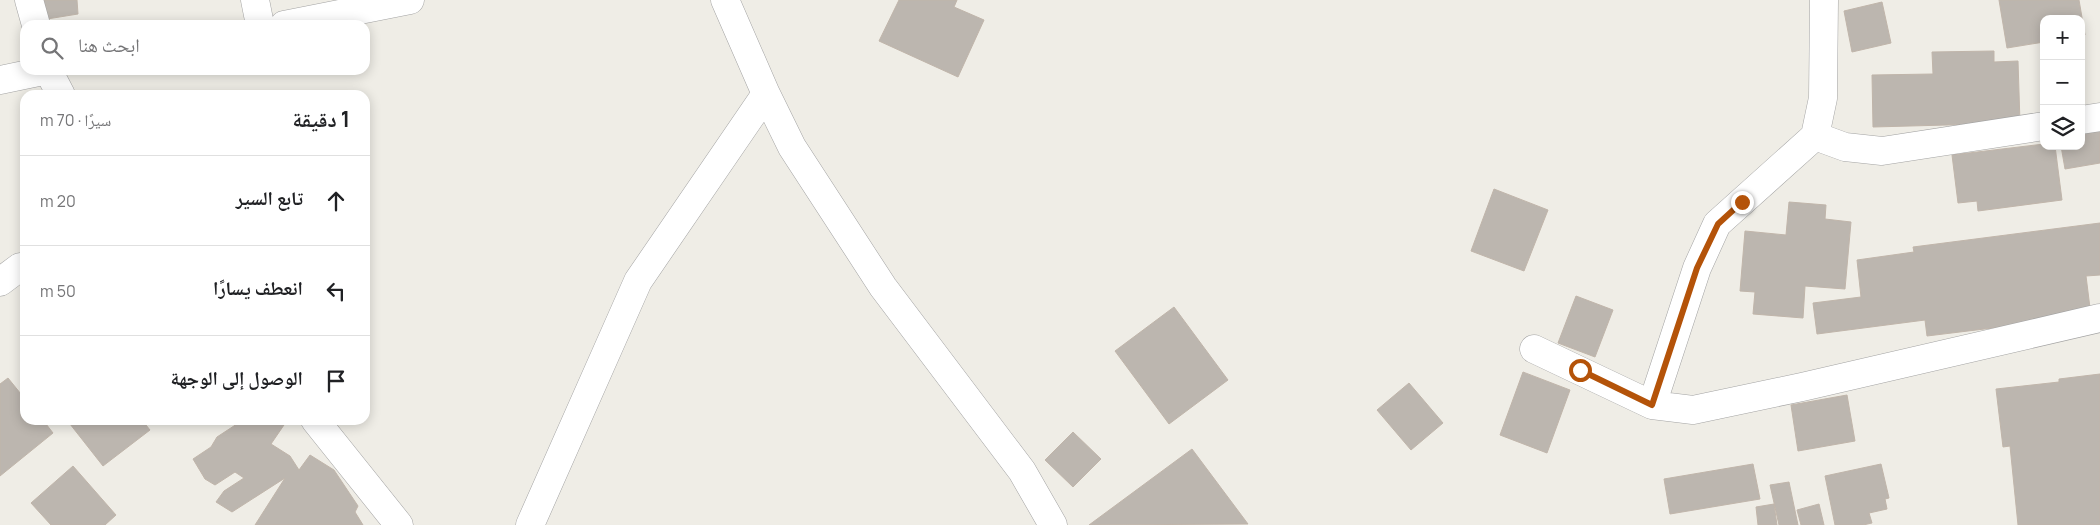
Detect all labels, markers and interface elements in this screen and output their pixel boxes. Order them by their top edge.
map controls [2040,15,2085,150]
button: + [2040,15,2085,60]
search box [20,20,370,75]
text: ابحث هنا [78,32,140,58]
icon: search [38,34,66,62]
button: − [2040,60,2085,105]
text: 1 دقيقة [292,105,350,133]
button: layers [2040,105,2085,150]
text: سيرًا · 70 m [40,109,111,131]
text: تابع السير [236,185,303,211]
icon: ahead [322,187,350,215]
text: 20 m [40,190,76,212]
route end [1731,191,1754,214]
text: انعطف يسارًا [213,275,303,301]
icon: left [322,277,350,305]
text: 50 m [40,280,76,302]
route start [1569,359,1592,382]
text: الوصول إلى الوجهة [170,365,303,391]
icon: arrive [322,367,350,395]

